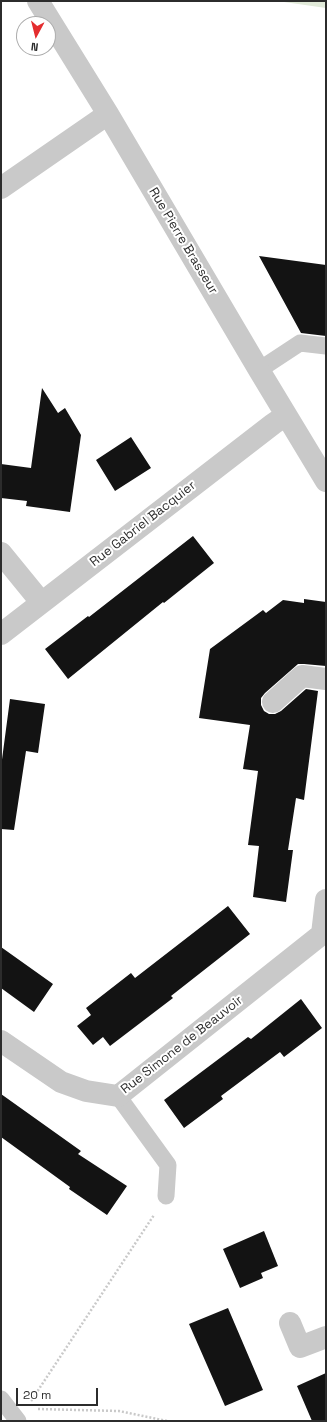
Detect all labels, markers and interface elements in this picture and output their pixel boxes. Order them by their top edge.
north arrow [16,16,56,56]
text: N [30,40,39,54]
street label: Rue Pierre Brasseur [145,185,221,297]
street label: Rue Gabriel Bacquier [87,478,199,570]
street label: Rue Simone de Beauvoir [118,993,246,1097]
scale bar [18,1380,100,1406]
text: 20 m [23,1387,51,1403]

